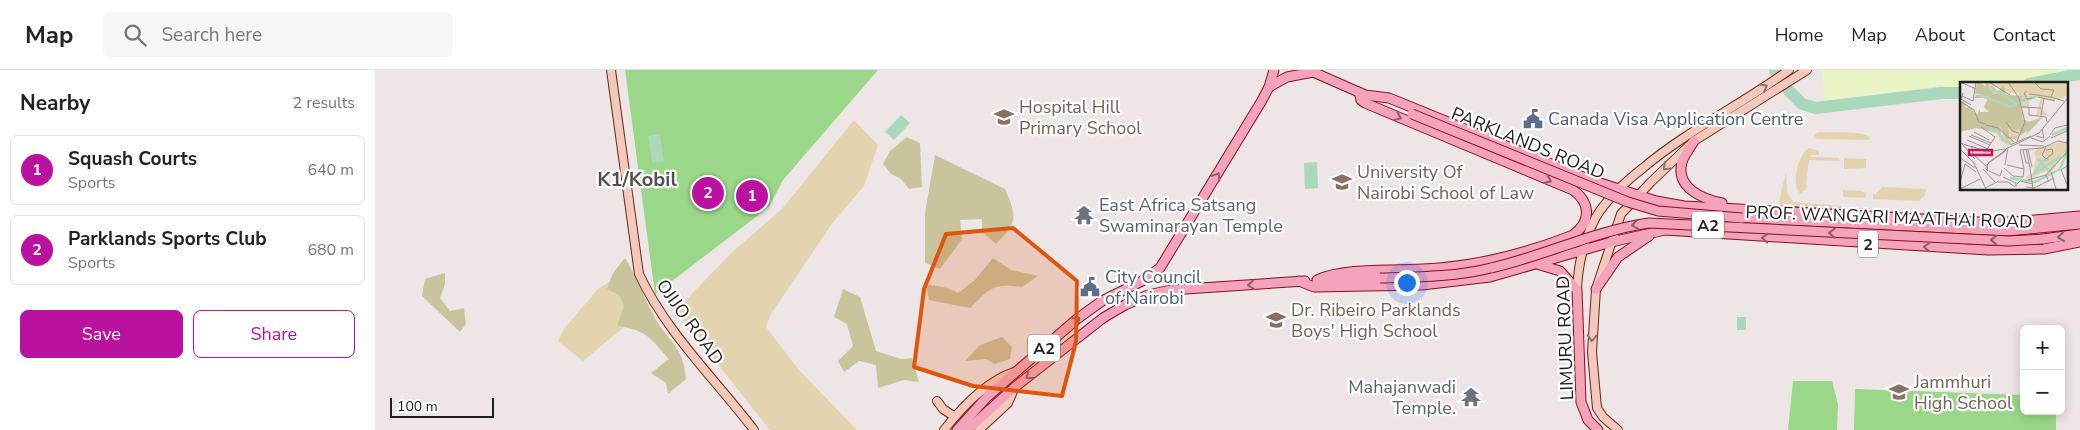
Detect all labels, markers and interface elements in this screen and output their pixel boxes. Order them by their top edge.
search box [103,12,453,57]
text: Map [25,19,73,51]
icon: search [121,21,149,49]
text: Search here [161,22,262,48]
text: Home [1775,23,1823,47]
text: Map [1851,23,1887,47]
text: About [1915,23,1965,47]
text: Contact [1993,23,2055,47]
inset map [1960,82,2067,190]
one-way arrow [1759,83,1768,93]
text: Nearby [20,89,90,117]
text: 2 results [293,92,355,114]
place label: Hospital Hill Primary School [1019,95,1142,140]
street label: PARKLANDS ROAD [1448,101,1608,185]
school or university icon: Hospital Hill Primary School [993,106,1015,128]
place label: Canada Visa Application Centre [1548,107,1803,131]
public building icon: Canada Visa Application Centre [1522,108,1544,130]
one-way arrow [1393,110,1402,121]
text: Squash Courts [68,146,197,172]
text: 1 [32,159,42,181]
text: 640 m [307,159,354,181]
place label: University Of Nairobi School of Law [1357,160,1534,205]
one-way arrow [1663,161,1672,170]
district label: K1/Kobil [597,166,677,193]
school or university icon: University Of Nairobi School of Law [1331,171,1353,193]
text: Sports [68,172,116,194]
one-way arrow [1211,172,1221,181]
one-way arrow [1543,173,1552,184]
pin: 2 [692,174,724,212]
pin: 1 [736,177,768,215]
place label: East Africa Satsang Swaminarayan Temple [1099,193,1283,238]
street label: PROF. WANGARI MAATHAI ROAD [1745,200,2033,234]
temple icon: East Africa Satsang Swaminarayan Temple [1073,204,1095,226]
road number: A2 [1692,212,1724,238]
one-way arrow [1631,220,1639,230]
text: Parklands Sports Club [68,226,267,252]
one-way arrow [1828,227,1836,238]
road number: 2 [1858,230,1878,258]
one-way arrow [2057,231,2065,242]
one-way arrow [1761,233,1769,244]
one-way arrow [1990,235,1998,245]
text: 2 [32,239,42,261]
text: 680 m [307,239,354,261]
one-way arrow [1923,242,1931,253]
text: Sports [68,252,116,274]
place label: City Council of Nairobi [1105,265,1202,310]
your location [1394,270,1420,296]
street label: OJIJO ROAD [651,275,729,369]
street label: LIMURU ROAD [1551,275,1579,401]
public building icon: City Council of Nairobi [1079,276,1101,298]
one-way arrow [1247,279,1255,290]
place label: Dr. Ribeiro Parklands Boys' High School [1291,298,1461,343]
school or university icon: Dr. Ribeiro Parklands Boys' High School [1265,309,1287,331]
button: Save [20,310,183,358]
button: Share [193,310,355,358]
one-way arrow [1071,317,1080,325]
map controls [2020,325,2065,415]
button: + [2020,325,2065,370]
road number: A2 [1028,334,1060,362]
one-way arrow [1587,334,1598,342]
one-way arrow [1026,370,1035,378]
place label: Jammhuri High School [1913,370,2013,415]
button: − [2020,370,2065,415]
place label: Mahajanwadi Temple. [1348,375,1456,420]
school or university icon: Jammhuri High School [1888,381,1910,403]
temple icon: Mahajanwadi Temple. [1460,386,1482,408]
scale bar [390,395,494,418]
text: 100 m [397,397,438,416]

